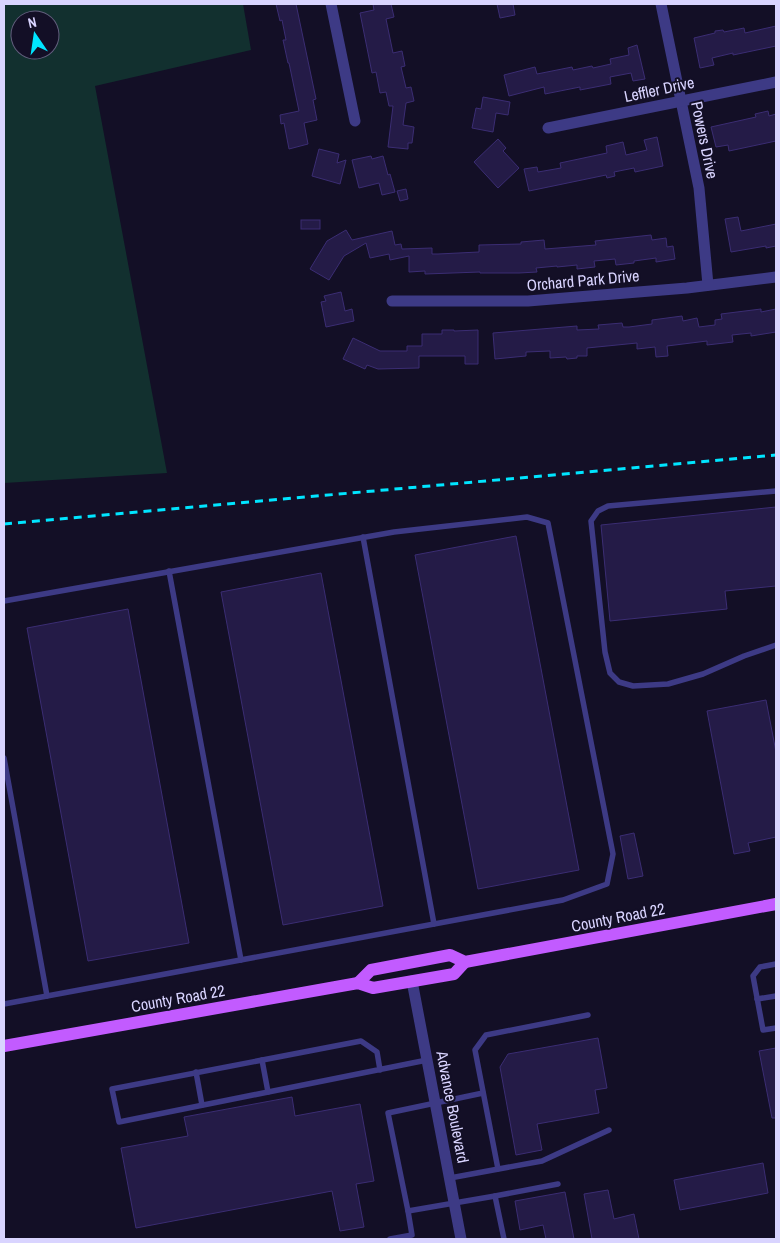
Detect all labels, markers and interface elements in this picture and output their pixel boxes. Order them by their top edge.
north arrow [10,10,60,60]
text: N [26,13,38,32]
street label: Leffler Drive [622,71,696,107]
street label: Powers Drive [686,99,724,181]
street label: Orchard Park Drive [526,264,640,296]
street label: County Road 22 [569,897,667,937]
street label: County Road 22 [129,979,227,1017]
street label: Advance Boulevard [431,1048,475,1165]

